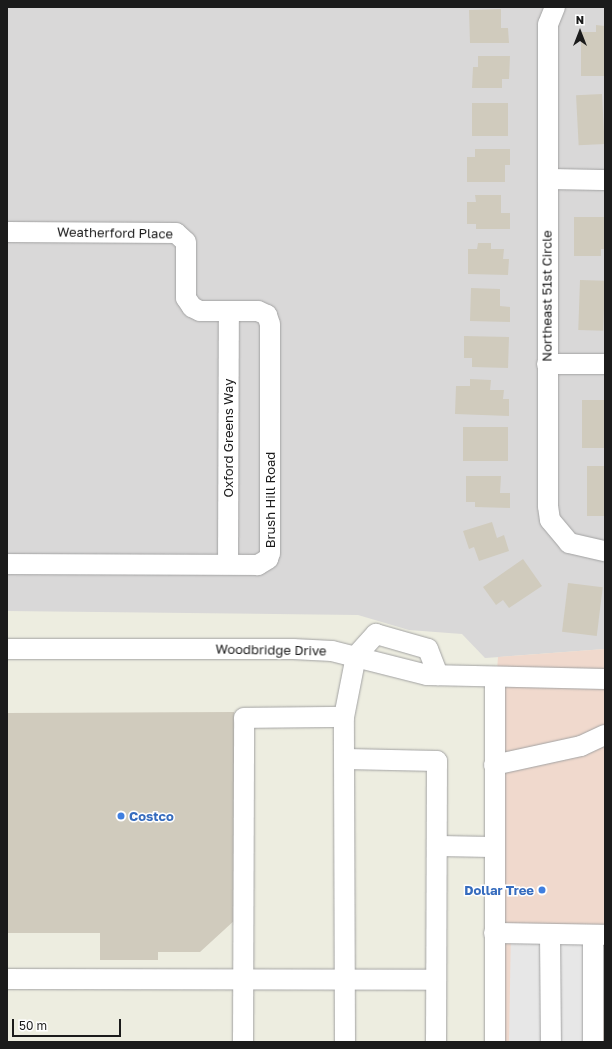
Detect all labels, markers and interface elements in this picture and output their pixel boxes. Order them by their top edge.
north arrow [560,12,600,52]
text: N [576,13,584,26]
street label: Weatherford Place [57,224,173,242]
street label: Northeast 51st Circle [539,230,555,362]
street label: Oxford Greens Way [220,379,236,497]
street label: Brush Hill Road [262,452,278,548]
street label: Woodbridge Drive [215,641,327,659]
place label: Costco [129,808,174,824]
marker: Costco [116,811,126,821]
place label: Dollar Tree [464,882,534,898]
marker: Dollar Tree [537,885,547,895]
scale bar [14,1011,123,1037]
text: 50 m [19,1018,47,1033]

